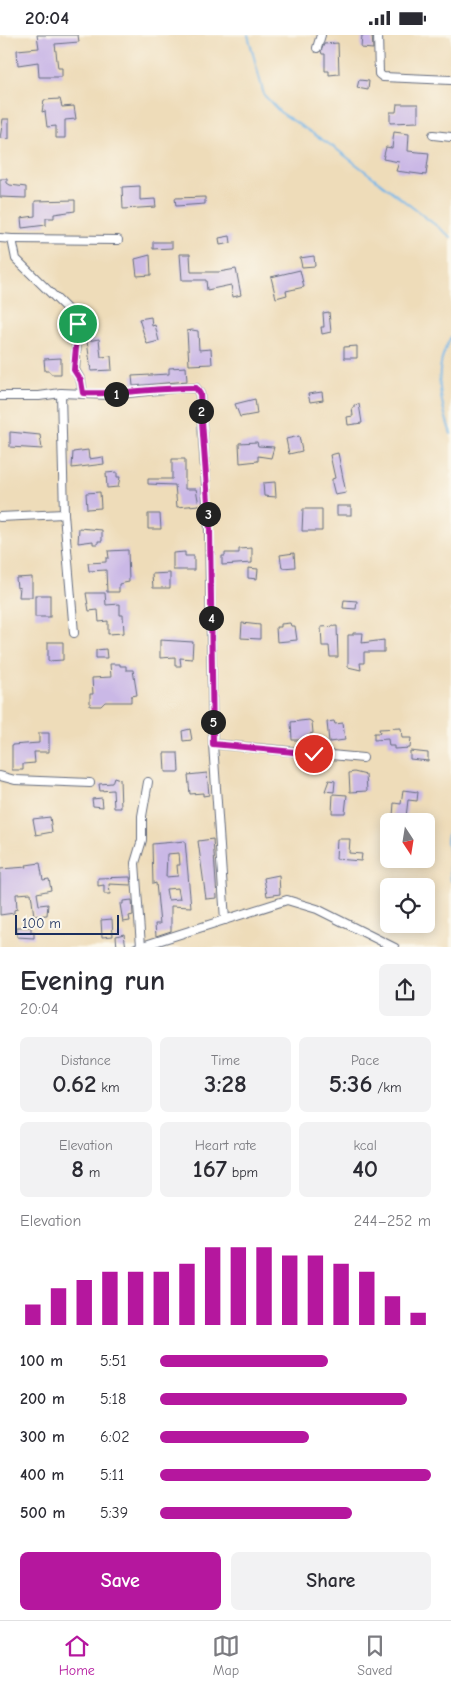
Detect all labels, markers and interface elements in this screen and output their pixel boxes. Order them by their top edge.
text: 20:04 [25,7,69,29]
pin [57,303,99,345]
icon: arrive [64,310,92,338]
pin: 1 [104,381,128,407]
text: 1 [114,386,119,403]
pin: 2 [188,399,214,423]
text: 2 [198,403,205,420]
pin: 3 [196,501,220,527]
text: 3 [205,506,212,523]
pin: 4 [198,605,224,631]
text: 4 [208,610,215,627]
pin: 5 [200,709,226,735]
text: 5 [210,714,217,731]
pin [293,733,335,775]
icon: check [300,740,328,768]
north arrow [380,813,435,867]
map controls [380,813,435,933]
button: locate [380,878,435,933]
scale bar [15,913,119,936]
text: 100 m [22,915,61,932]
button: share [379,964,431,1016]
text: Evening run [20,965,165,997]
text: 20:04 [20,1000,59,1018]
text: Distance [61,1052,111,1069]
text: Time [211,1052,240,1069]
text: Pace [351,1052,379,1069]
text: 0.62 [52,1069,96,1098]
text: 3:28 [204,1069,247,1098]
text: 5:36 [329,1069,373,1098]
text: km [96,1079,120,1096]
text: /km [373,1079,402,1096]
text: Elevation [59,1137,113,1154]
text: Heart rate [195,1137,256,1154]
text: kcal [353,1137,377,1154]
text: 8 [71,1154,84,1183]
text: 167 [193,1154,227,1183]
text: 40 [352,1154,378,1183]
text: m [84,1164,100,1181]
text: bpm [227,1164,258,1181]
text: Elevation [20,1212,81,1230]
text: 244–252 m [354,1212,431,1230]
text: 100 m [20,1352,63,1370]
text: 5:51 [100,1352,127,1370]
text: 200 m [20,1390,65,1408]
text: 5:18 [100,1390,126,1408]
text: 300 m [20,1428,65,1446]
text: 6:02 [100,1428,130,1446]
text: 400 m [20,1466,64,1484]
text: 5:11 [100,1466,124,1484]
text: 500 m [20,1504,65,1522]
text: 5:39 [100,1504,128,1522]
button: Save [20,1552,221,1610]
button: Share [231,1552,431,1610]
tab: Home [59,1632,95,1679]
tab: Map [212,1632,240,1679]
tab: Saved [357,1632,392,1679]

